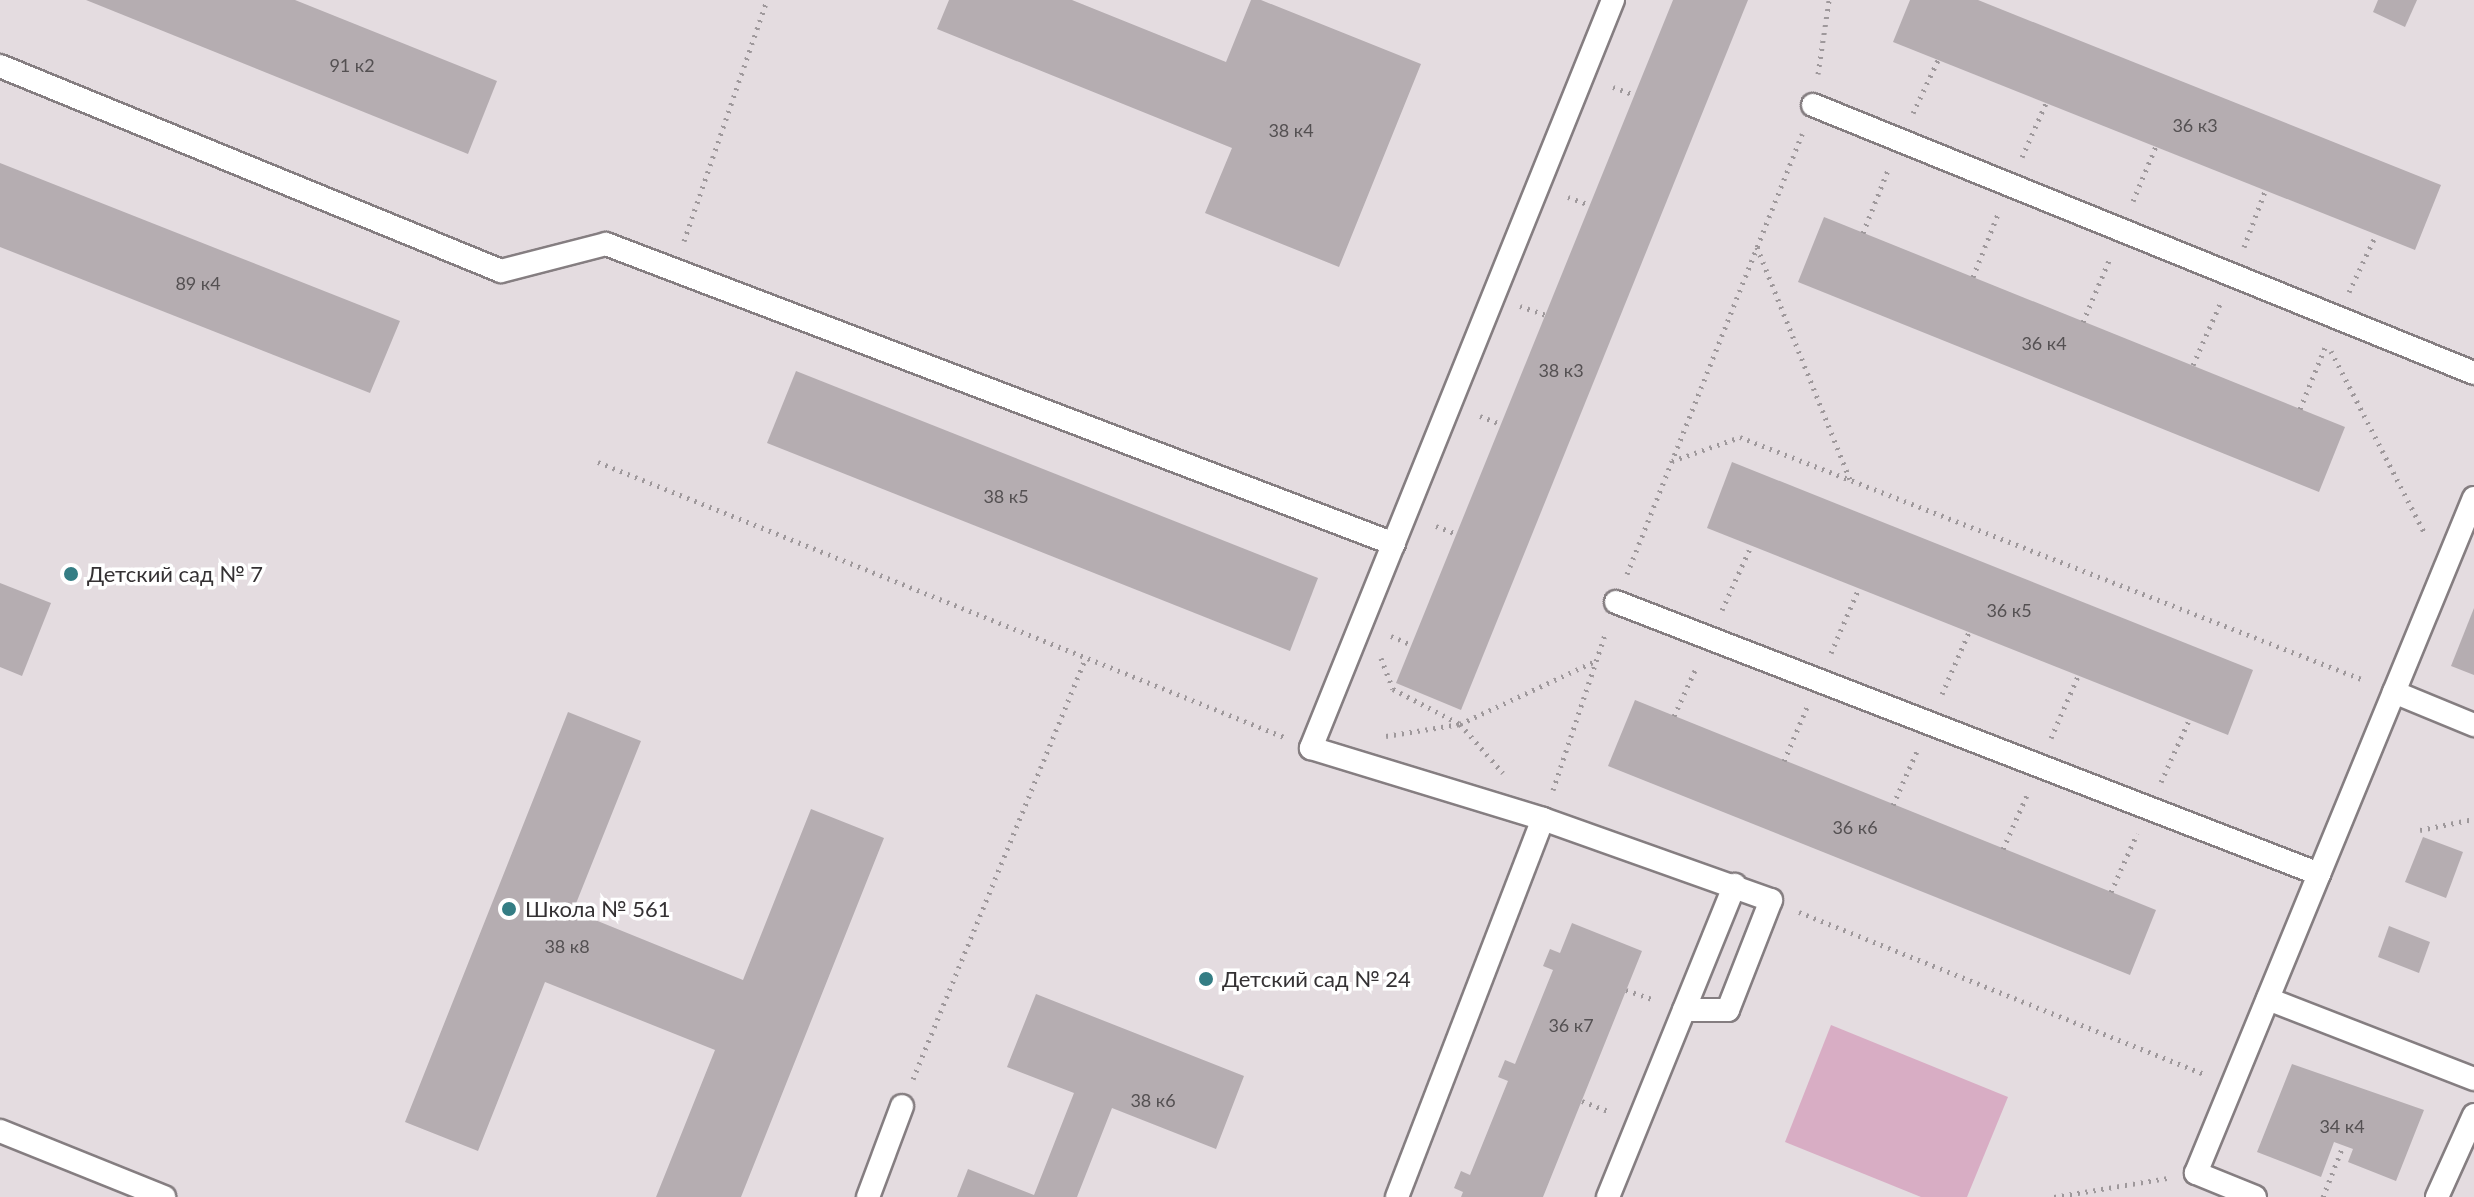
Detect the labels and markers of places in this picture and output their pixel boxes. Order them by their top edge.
place label: Детский сад № 7 [87,561,263,587]
marker: Детский сад № 7 [62,565,80,583]
place label: Школа № 561 [525,896,670,922]
marker: Школа № 561 [500,900,518,918]
place label: Детский сад № 24 [1222,966,1411,992]
marker: Детский сад № 24 [1197,970,1215,988]

